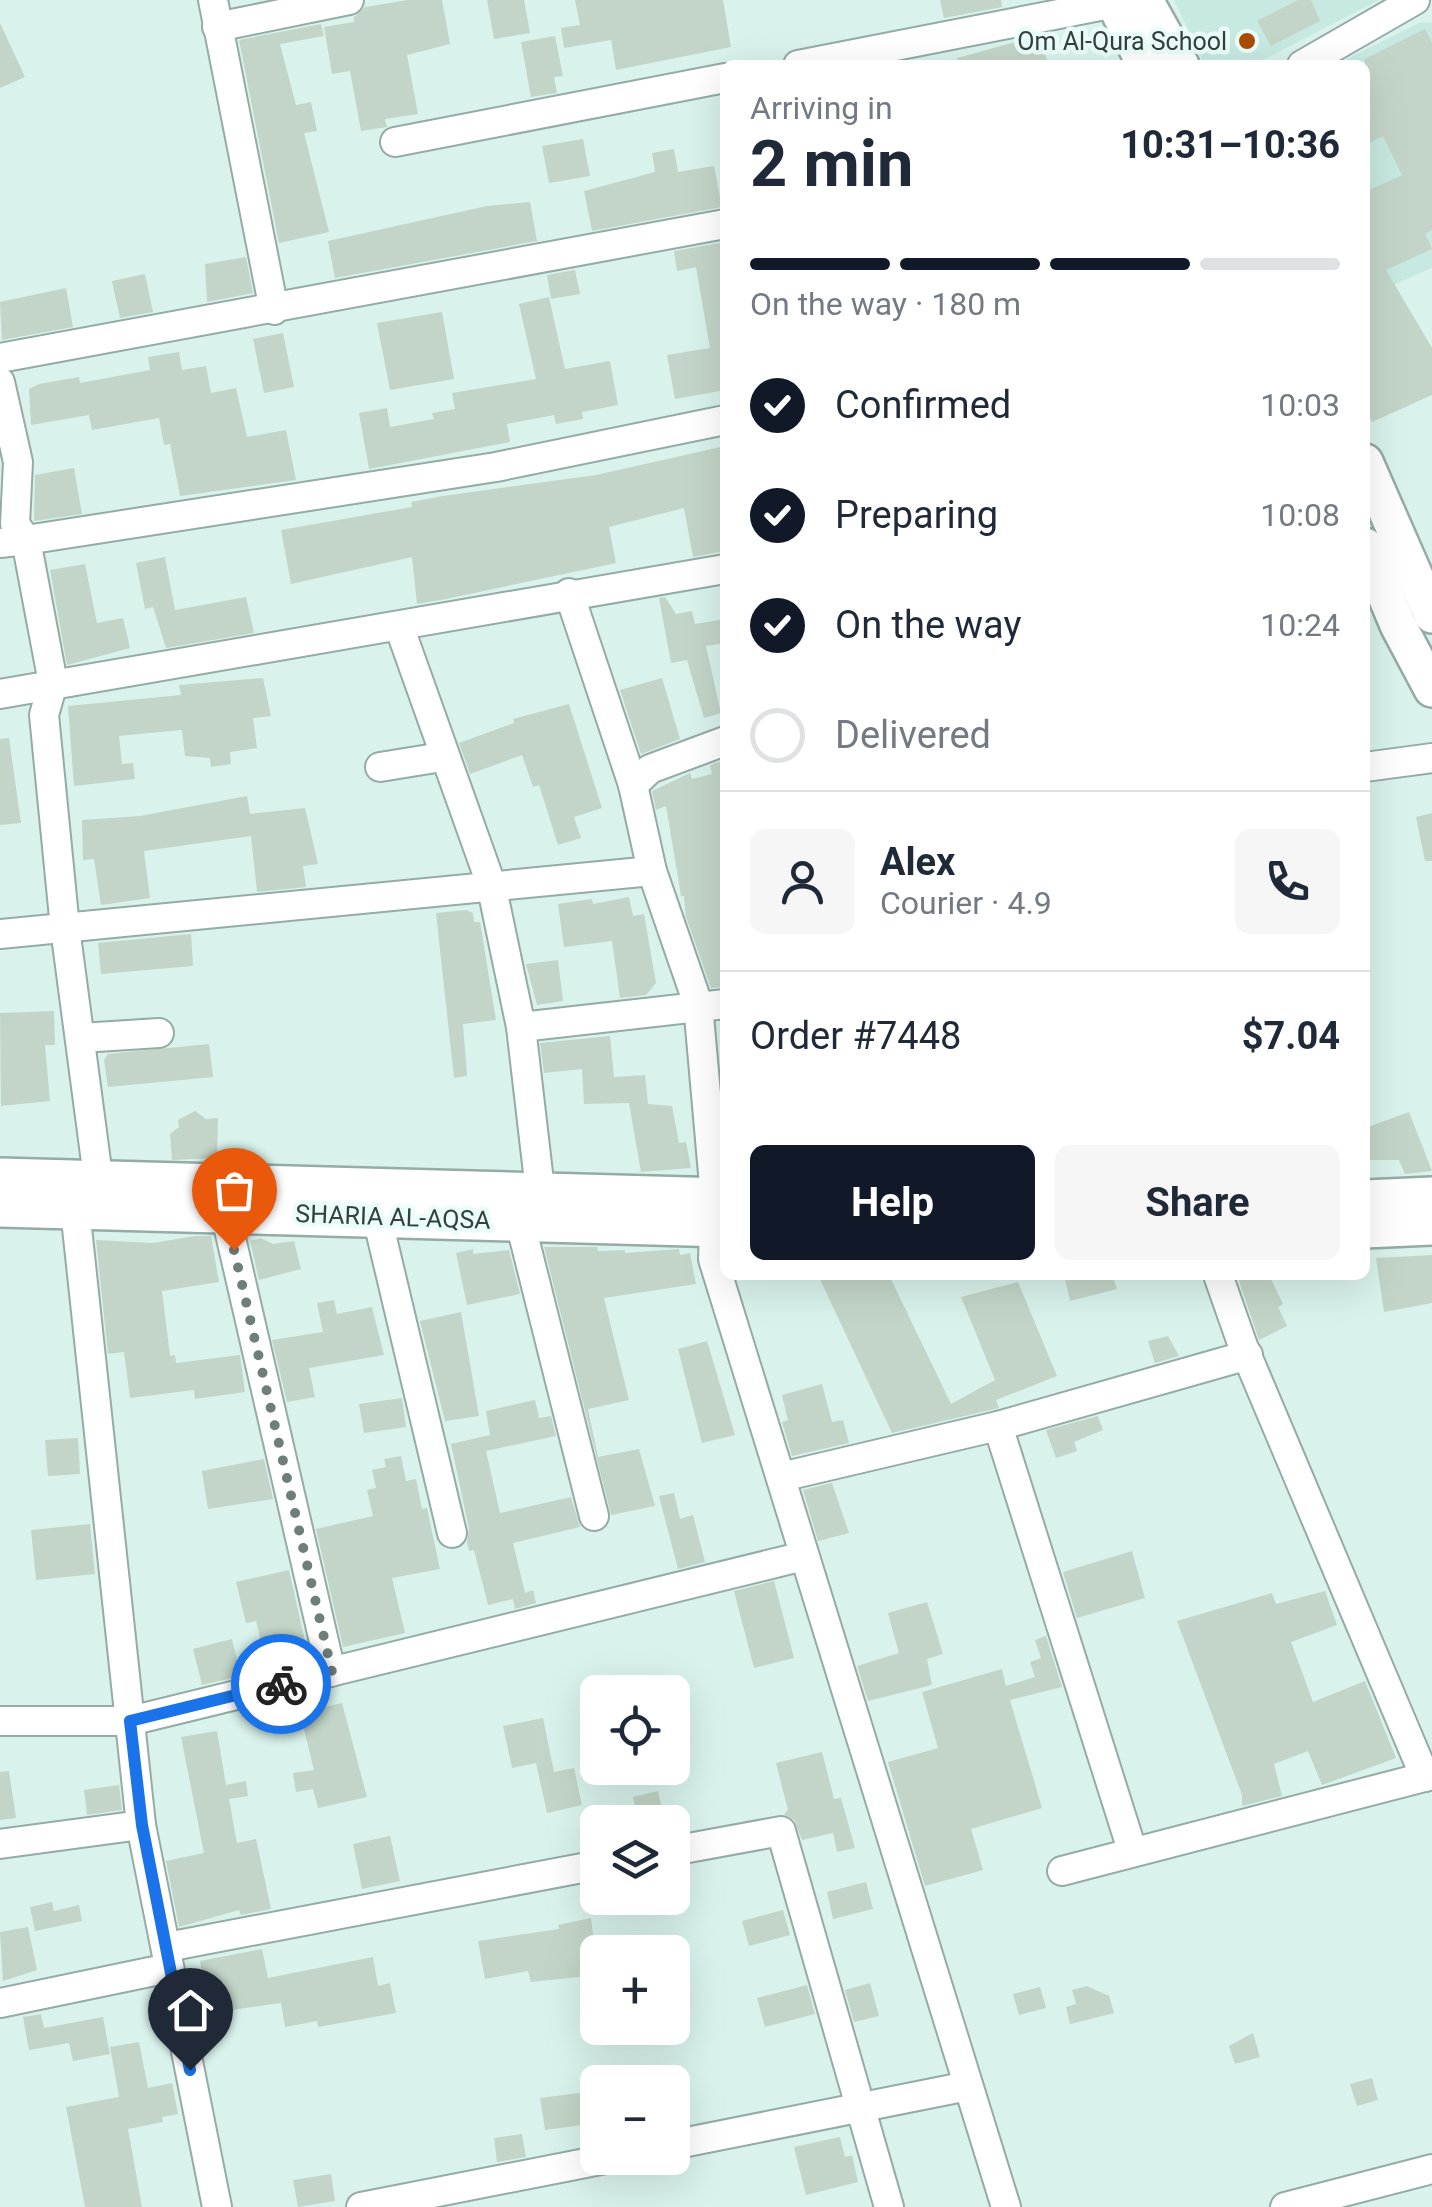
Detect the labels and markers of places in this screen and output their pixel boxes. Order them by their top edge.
place label: Om Al-Qura School [1017,27,1227,56]
marker: Om Al-Qura School [1236,30,1258,52]
pin [192,1148,277,1251]
pin [148,1968,233,2071]

